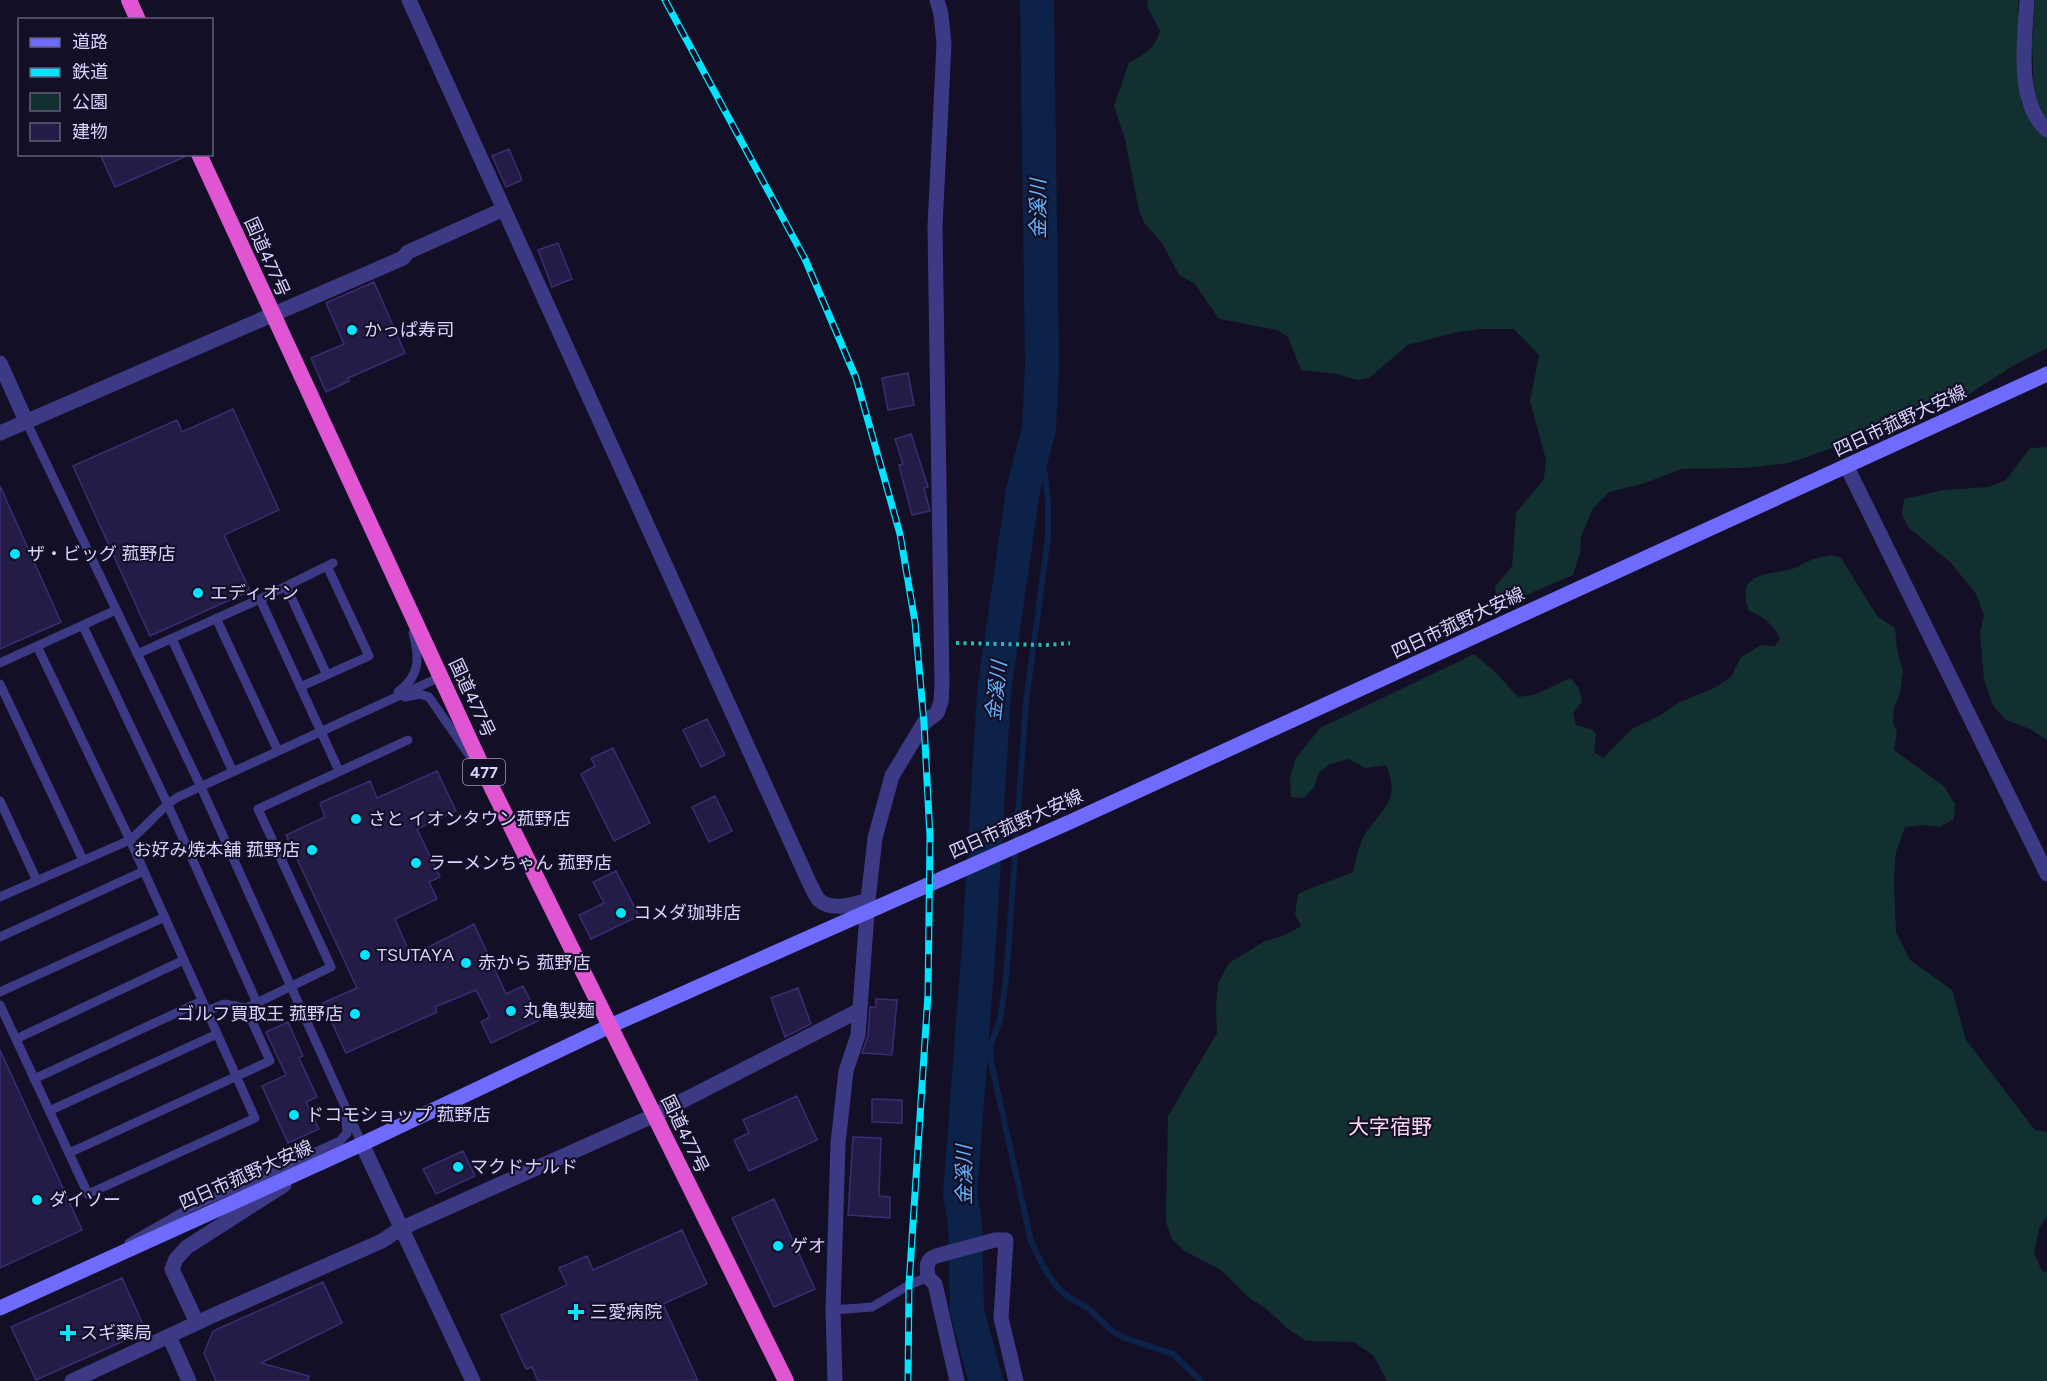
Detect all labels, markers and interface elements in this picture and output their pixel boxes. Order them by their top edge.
legend [18,18,213,156]
text: 道路 [72,31,108,53]
text: 鉄道 [72,61,108,83]
text: 公園 [72,91,108,113]
text: 建物 [72,121,108,143]
water label: 金溪川 [1026,177,1050,239]
street label: 国道477号 [240,214,294,300]
place label: かっぱ寿司 [364,319,454,341]
marker: かっぱ寿司 [345,323,359,337]
street label: 四日市菰野大安線 [1830,381,1970,461]
place label: ザ・ビッグ 菰野店 [27,543,175,565]
marker: ザ・ビッグ 菰野店 [8,547,22,561]
place label: エディオン [210,582,299,604]
street label: 四日市菰野大安線 [1388,583,1528,663]
marker: エディオン [191,586,205,600]
street label: 国道477号 [444,655,500,741]
water label: 金溪川 [981,658,1011,722]
road number: 477 [463,759,505,785]
street label: 四日市菰野大安線 [946,785,1086,863]
place label: さと イオンタウン菰野店 [368,808,570,830]
marker: さと イオンタウン菰野店 [349,812,363,826]
place label: お好み焼本舗 菰野店 [134,839,300,861]
marker: お好み焼本舗 菰野店 [305,843,319,857]
place label: ラーメンちゃん 菰野店 [428,852,612,874]
marker: ラーメンちゃん 菰野店 [409,856,423,870]
place label: コメダ珈琲店 [633,902,741,924]
marker: コメダ珈琲店 [614,906,628,920]
place label: TSUTAYA [377,944,454,966]
marker: TSUTAYA [358,948,372,962]
place label: 赤から 菰野店 [478,952,590,974]
marker: 赤から 菰野店 [459,956,473,970]
place label: 丸亀製麺 [523,1000,595,1022]
place label: ゴルフ買取王 菰野店 [177,1003,343,1025]
marker: 丸亀製麺 [504,1004,518,1018]
marker: ゴルフ買取王 菰野店 [348,1007,362,1021]
street label: 国道477号 [657,1091,713,1177]
place label: ドコモショップ 菰野店 [306,1104,490,1126]
marker: ドコモショップ 菰野店 [287,1108,301,1122]
district label: 大字宿野 [1348,1114,1432,1139]
street label: 四日市菰野大安線 [176,1136,316,1214]
water label: 金溪川 [952,1143,976,1205]
place label: マクドナルド [470,1156,578,1178]
marker: マクドナルド [451,1160,465,1174]
place label: ダイソー [49,1189,121,1211]
marker: ダイソー [30,1193,44,1207]
place label: ゲオ [790,1235,826,1257]
marker: ゲオ [771,1239,785,1253]
place label: 三愛病院 [590,1301,662,1323]
marker: 三愛病院 [567,1303,585,1321]
place label: スギ薬局 [80,1322,152,1344]
marker: スギ薬局 [61,1326,75,1340]

